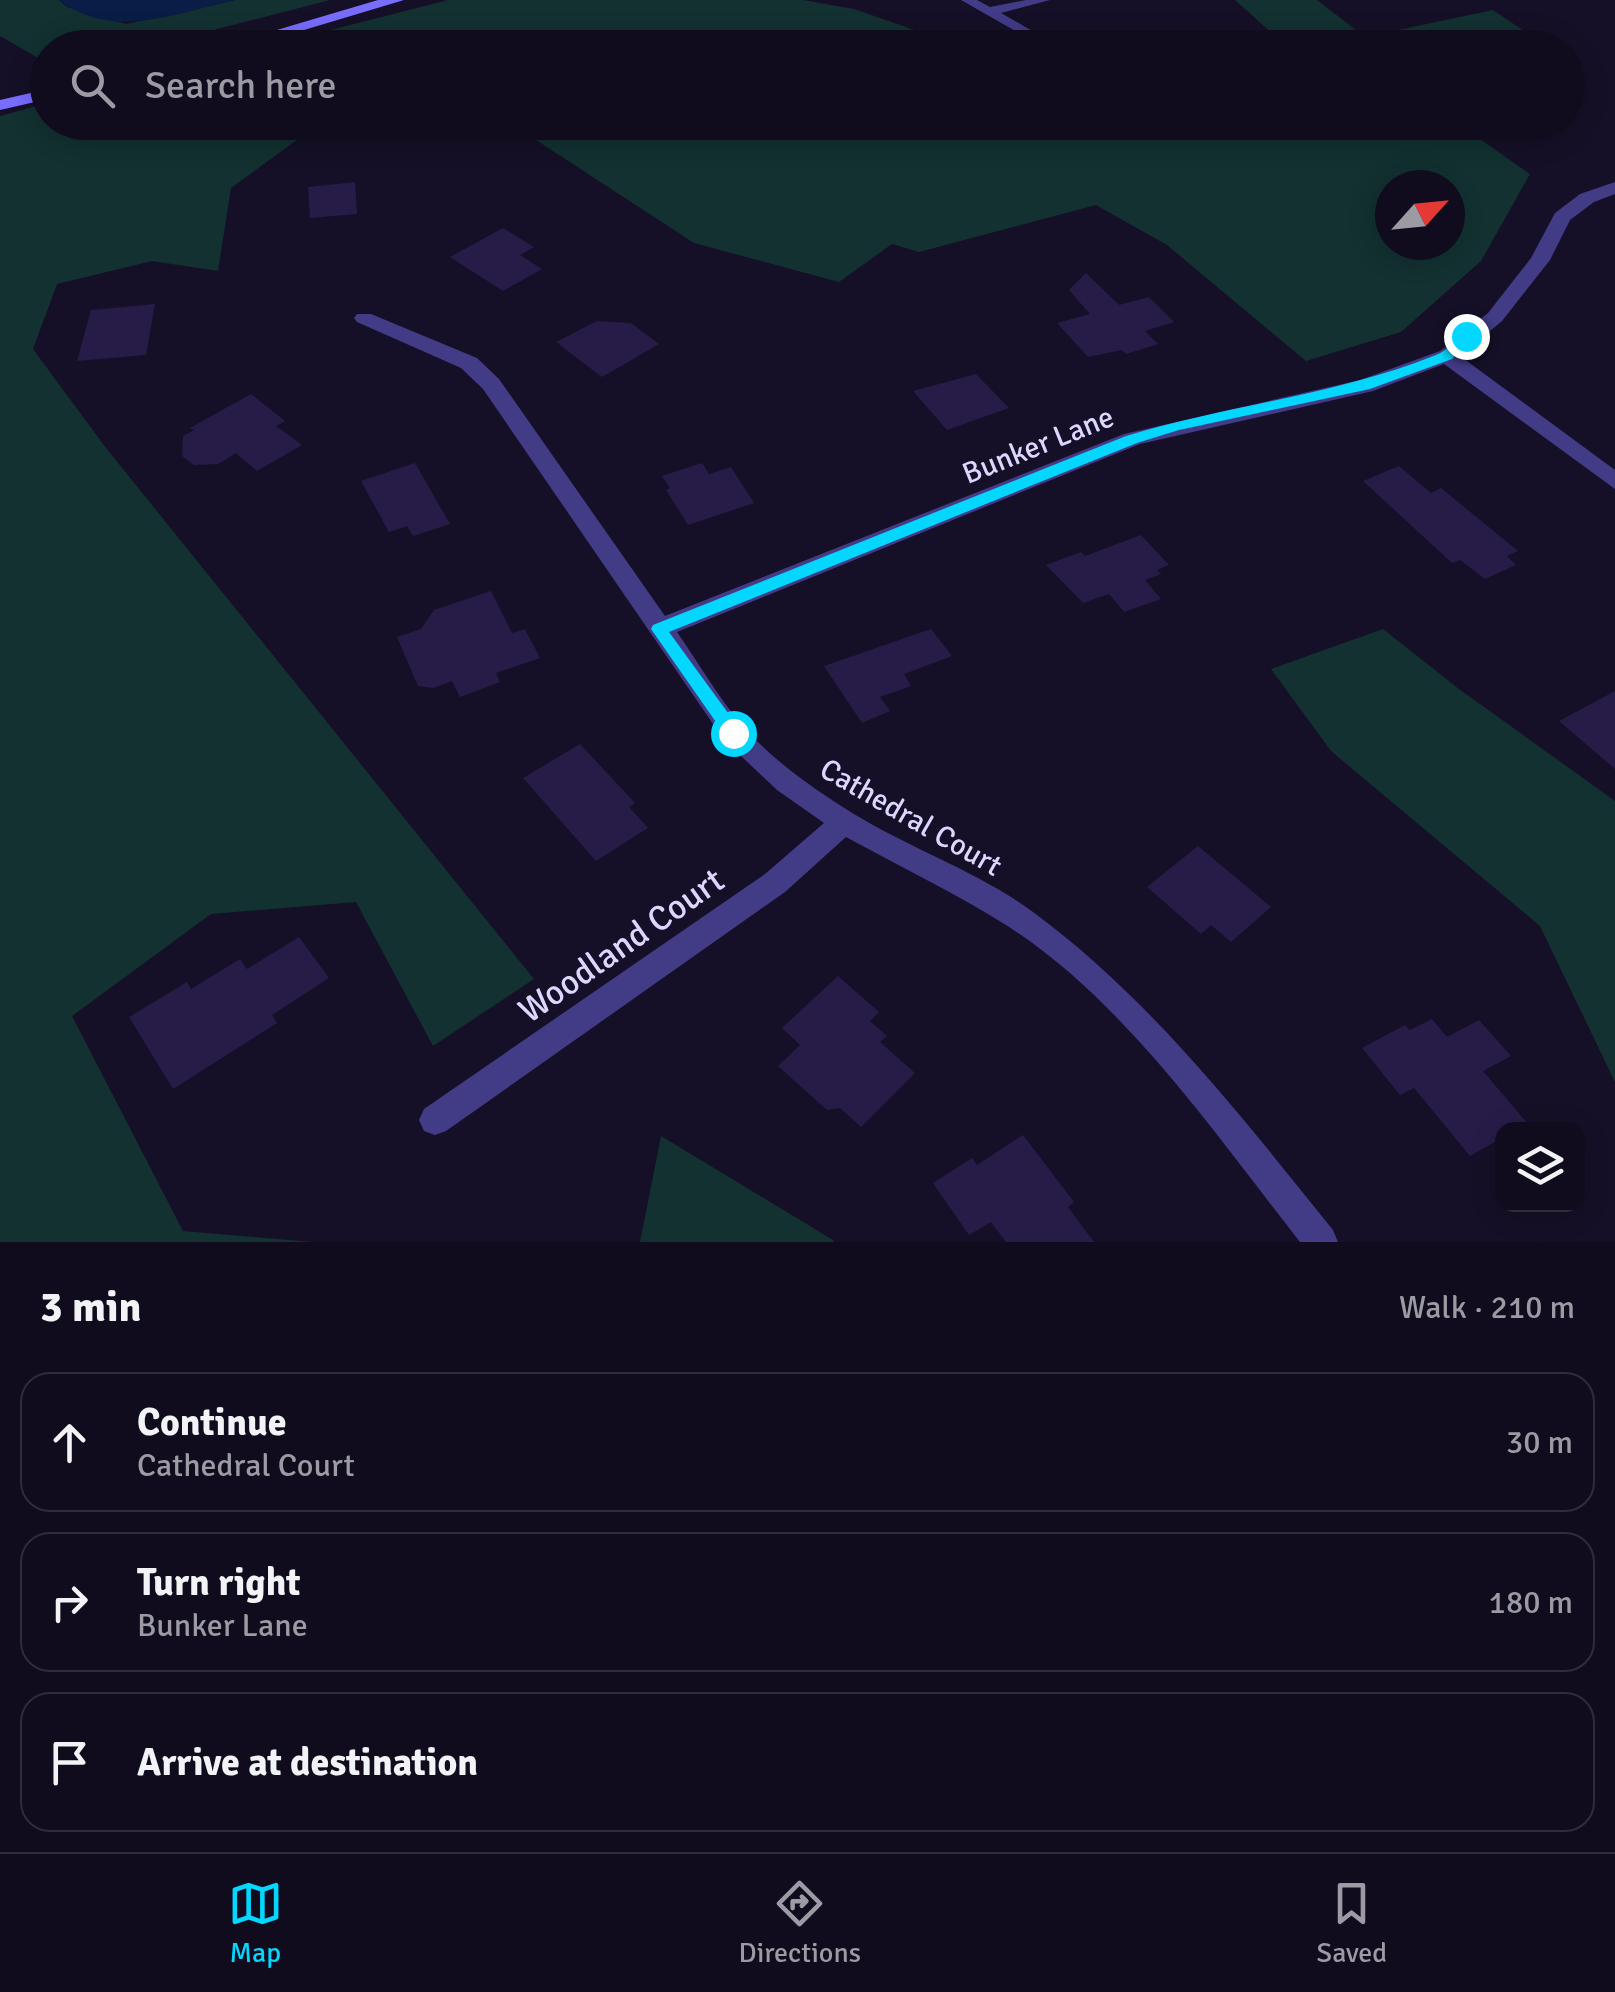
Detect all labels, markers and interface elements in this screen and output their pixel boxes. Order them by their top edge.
search box [30,30,1585,140]
icon: search [65,58,120,113]
text: Search here [145,62,337,109]
north arrow [1375,170,1465,260]
route end [1444,314,1490,360]
street label: Bunker Lane [957,398,1119,493]
route start [711,711,757,757]
street label: Cathedral Court [813,750,1008,884]
street label: Woodland Court [510,859,732,1032]
map controls [1495,1122,1585,1212]
button: layers [1495,1122,1585,1212]
text: 3 min [40,1282,141,1333]
text: Walk · 210 m [1399,1288,1575,1327]
text: Continue [137,1399,287,1446]
icon: ahead [42,1415,97,1470]
text: 30 m [1506,1423,1573,1462]
text: Cathedral Court [137,1446,355,1485]
text: Turn right [137,1559,301,1606]
icon: right [42,1575,97,1630]
text: 180 m [1489,1583,1573,1622]
text: Bunker Lane [137,1606,308,1645]
icon: arrive [42,1735,97,1790]
text: Arrive at destination [137,1739,478,1786]
tab: Map [228,1876,283,1970]
tab: Directions [739,1876,861,1970]
tab: Saved [1317,1876,1387,1970]

